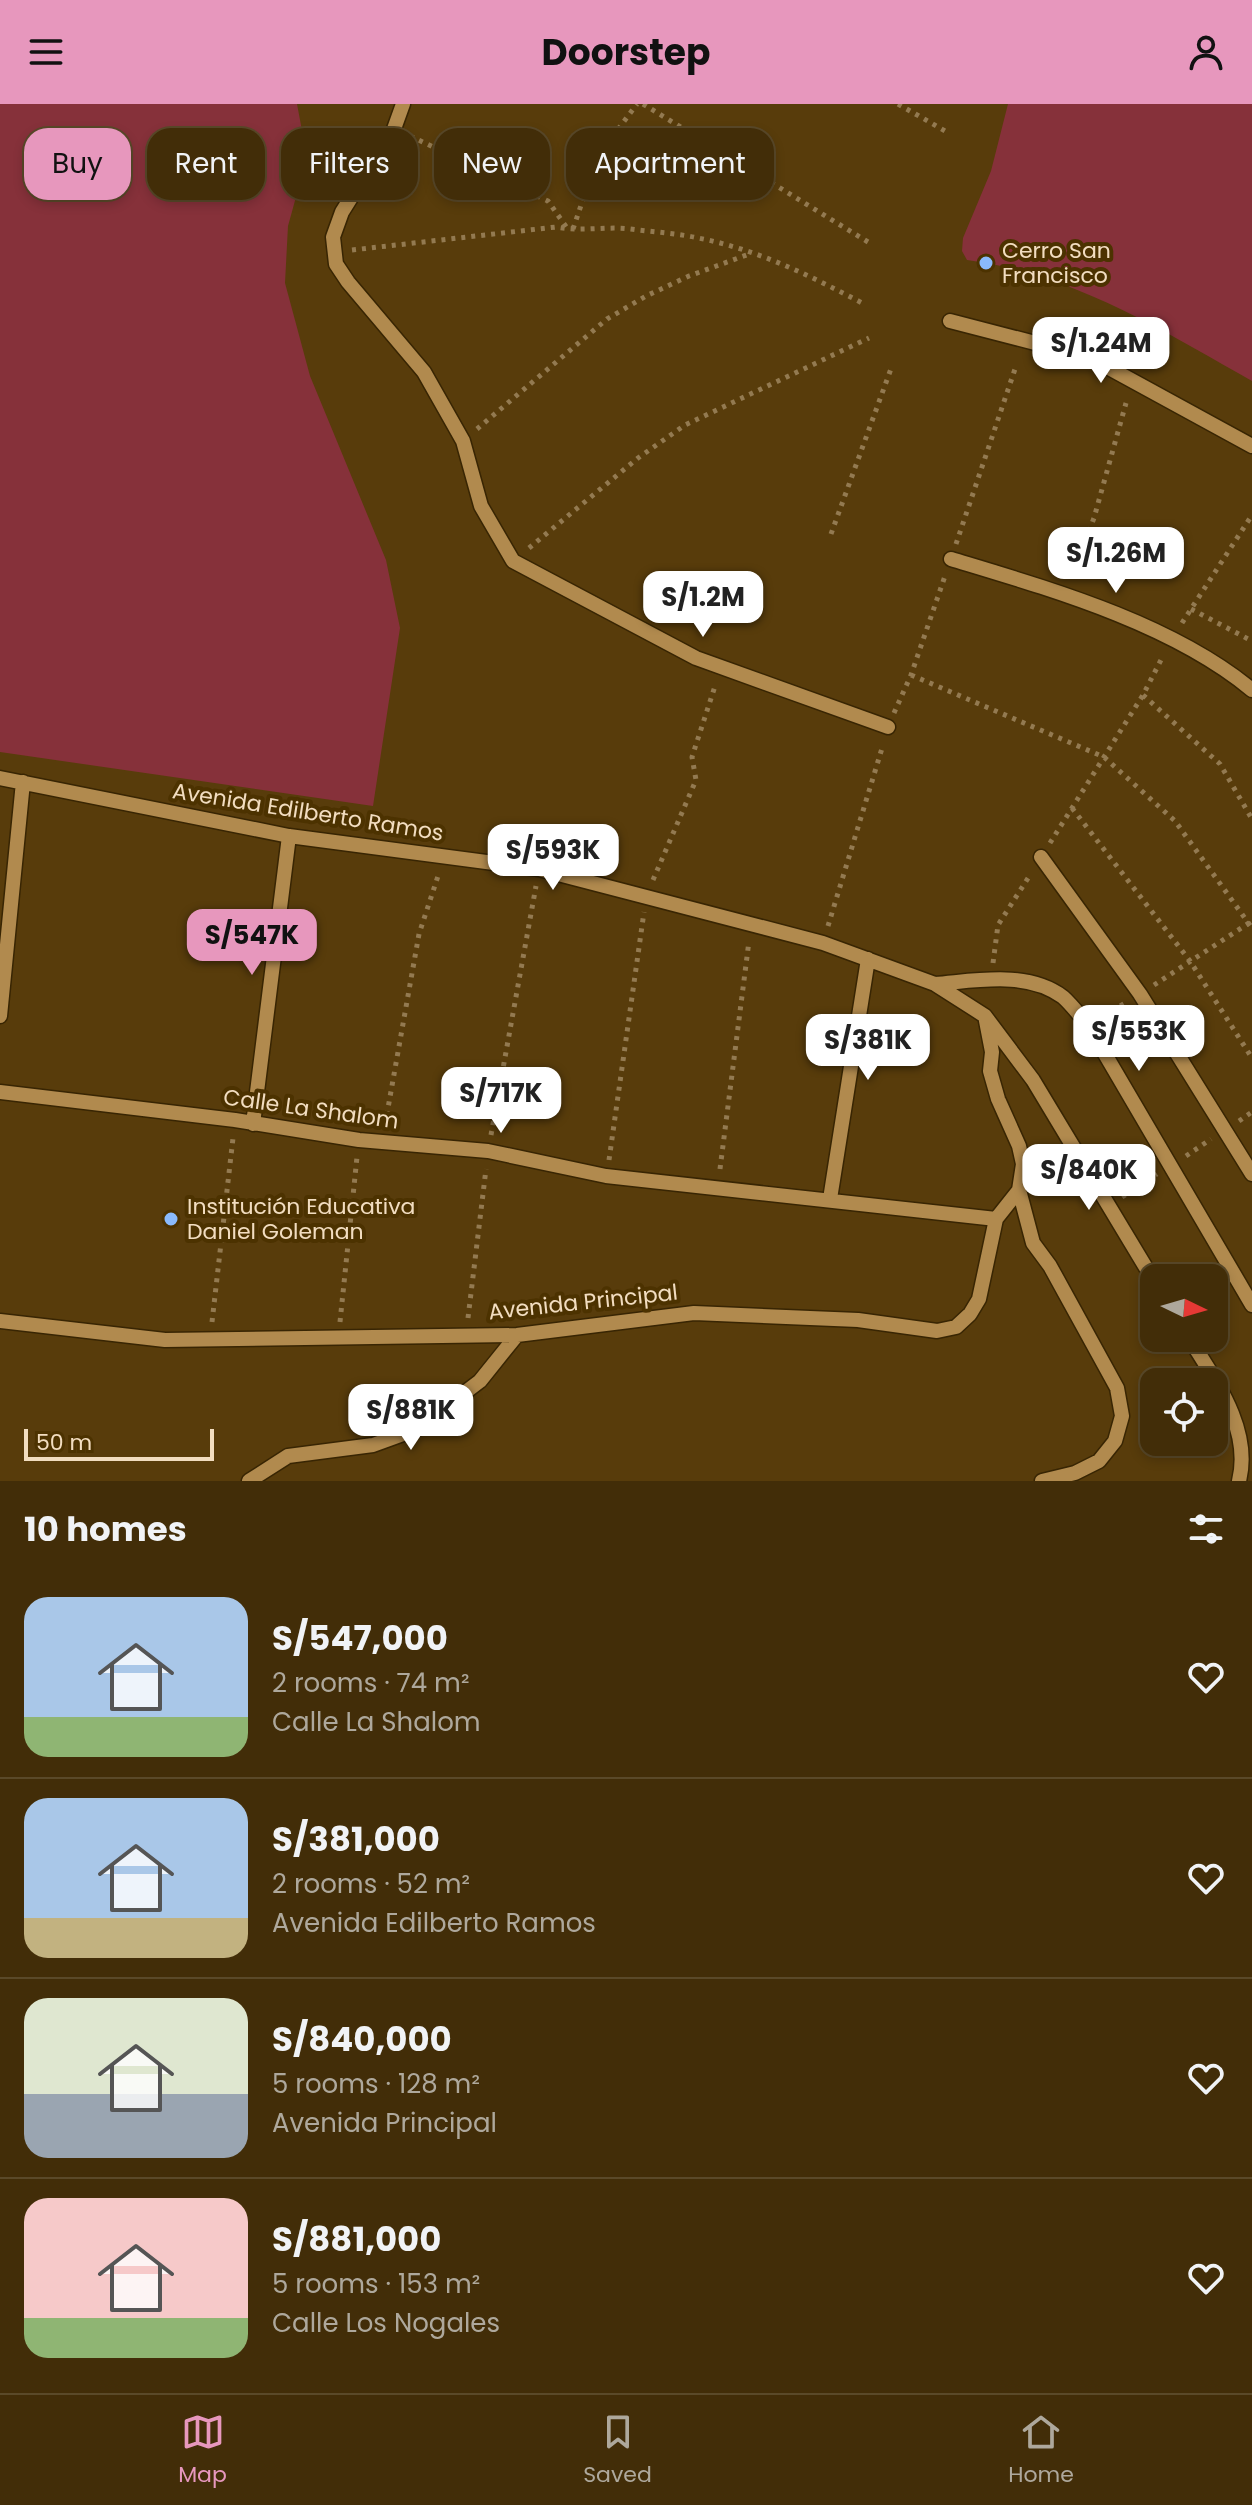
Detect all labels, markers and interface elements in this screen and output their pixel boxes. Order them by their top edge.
text: Doorstep [542,27,710,78]
icon: menu [24,30,68,74]
icon: person [1184,30,1228,74]
chip: Buy [24,128,131,200]
chip: Rent [147,128,265,200]
chip: Filters [281,128,418,200]
chip: New [434,128,550,200]
chip: Apartment [566,128,774,200]
place label: Cerro San Francisco [1002,235,1111,291]
marker: Cerro San Francisco [977,254,995,272]
pin: S/1.24M [1027,317,1175,385]
text: S/1.24M [1050,325,1152,361]
pin: S/1.26M [1042,527,1190,595]
text: S/1.26M [1066,535,1166,571]
pin: S/1.2M [638,571,768,639]
text: S/1.2M [661,579,745,615]
street label: Avenida Edilberto Ramos [170,775,446,849]
pin: S/593K [488,824,618,892]
text: S/593K [506,832,600,868]
pin: S/547K [187,909,317,977]
text: S/547K [205,917,299,953]
pin: S/553K [1074,1005,1204,1073]
text: S/553K [1091,1013,1187,1049]
pin: S/381K [803,1014,933,1082]
text: S/381K [824,1022,912,1058]
pin: S/717K [436,1067,566,1135]
text: S/717K [459,1075,543,1111]
street label: Calle La Shalom [221,1081,401,1137]
pin: S/840K [1024,1144,1154,1212]
text: S/840K [1040,1152,1138,1188]
place label: Institución Educativa Daniel Goleman [187,1191,415,1247]
marker: Institución Educativa Daniel Goleman [162,1210,180,1228]
north arrow [1140,1264,1228,1352]
map controls [1140,1264,1228,1456]
street label: Avenida Principal [487,1277,679,1327]
button: locate [1140,1368,1228,1456]
pin: S/881K [346,1384,476,1452]
text: S/881K [366,1392,456,1428]
scale bar [24,1425,214,1461]
text: 50 m [36,1427,92,1458]
text: 10 homes [24,1505,187,1553]
icon: filters [1184,1507,1228,1551]
text: S/547,000 [272,1614,448,1662]
icon: home [88,1629,184,1725]
icon: heart [1184,1655,1228,1699]
text: 2 rooms · 74 m² [272,1665,469,1701]
text: Calle La Shalom [272,1704,481,1740]
text: S/381,000 [272,1815,440,1863]
icon: home [88,1830,184,1926]
icon: heart [1184,1856,1228,1900]
text: 2 rooms · 52 m² [272,1866,470,1902]
text: Avenida Edilberto Ramos [272,1905,596,1941]
text: S/840,000 [272,2015,452,2063]
icon: home [88,2030,184,2126]
icon: heart [1184,2056,1228,2100]
text: 5 rooms · 128 m² [272,2066,480,2102]
text: Avenida Principal [272,2105,497,2141]
text: S/881,000 [272,2215,441,2263]
icon: home [88,2230,184,2326]
icon: heart [1184,2256,1228,2300]
text: 5 rooms · 153 m² [272,2266,480,2302]
text: Calle Los Nogales [272,2305,500,2341]
tab: Map [178,2410,227,2491]
tab: Saved [583,2410,652,2491]
tab: Home [1008,2410,1074,2491]

